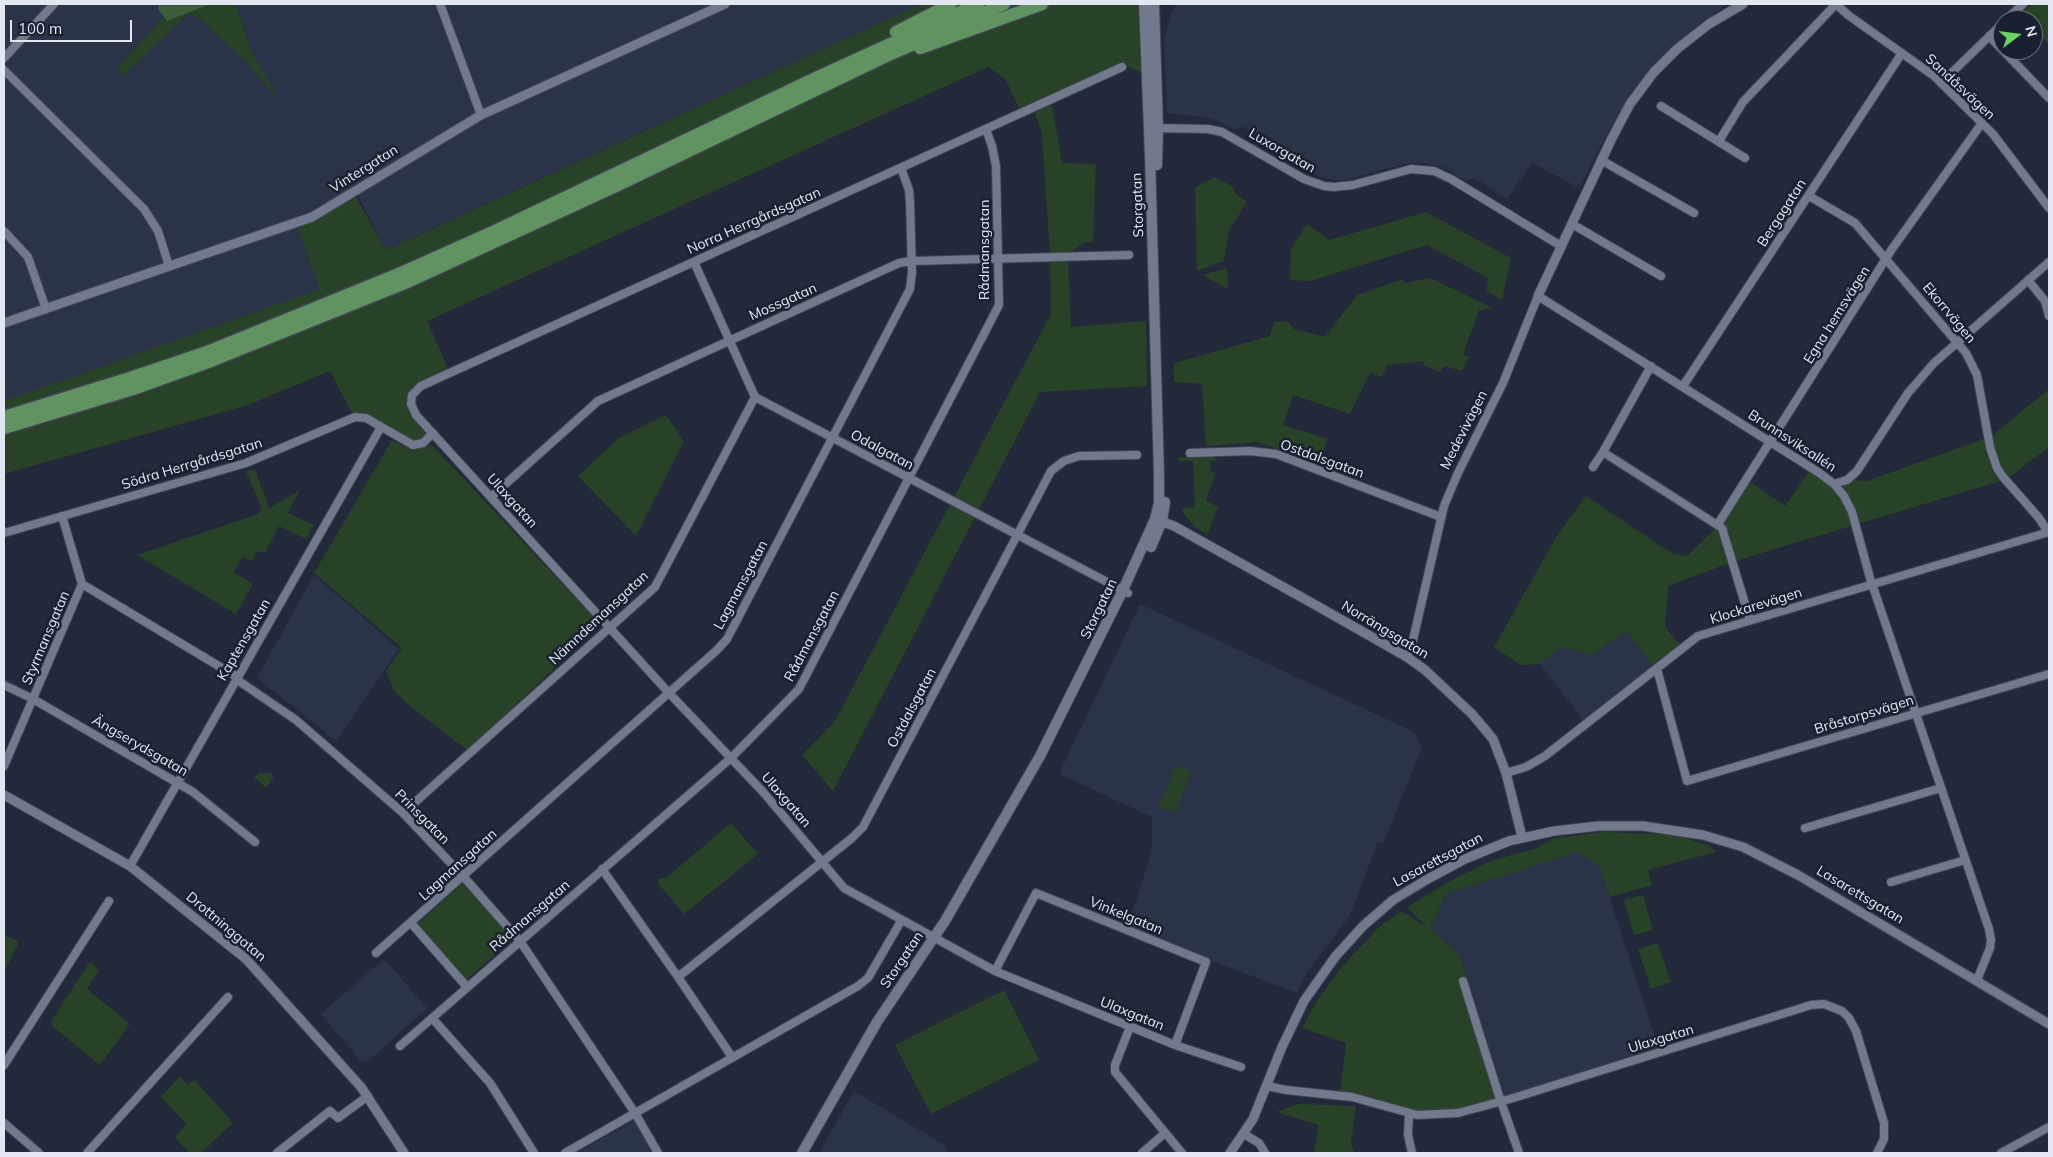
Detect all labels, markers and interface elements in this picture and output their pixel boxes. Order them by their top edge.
scale bar [12,10,135,42]
north arrow [1993,10,2043,60]
text: 100 m [18,19,62,38]
text: N [2021,24,2042,39]
street label: Sandåsvägen [1922,50,1998,124]
street label: Luxorgatan [1246,125,1318,177]
street label: Vintergatan [327,141,401,197]
street label: Storgatan [1128,172,1148,238]
street label: Bergagatan [1754,176,1810,250]
street label: Norra Herrgårdsgatan [685,184,823,258]
street label: Rådmansgatan [977,200,993,300]
street label: Egna hemsvägen [1800,263,1874,367]
street label: Ekorrvägen [1919,279,1979,347]
street label: Mossgatan [747,280,819,324]
street label: Medevivägen [1437,388,1491,472]
street label: Brunnsviksallén [1745,406,1839,476]
street label: Odalgatan [847,426,917,474]
street label: Södra Herrgårdsgatan [120,435,264,493]
street label: Ostdalsgatan [1278,436,1366,482]
street label: Ulaxgatan [483,470,541,532]
street label: Lagmansgatan [710,538,772,632]
street label: Nämndemansgatan [546,568,652,668]
street label: Storgatan [1077,576,1121,642]
street label: Klockarevägen [1708,584,1804,628]
street label: Rådmansgatan [781,588,843,684]
street label: Styrmansgatan [19,589,73,687]
street label: Kaptensgatan [214,596,274,684]
street label: Norrängsgatan [1338,597,1432,663]
street label: Ostdalsgatan [884,665,940,751]
street label: Bråstorpsvägen [1812,692,1916,738]
street label: Ängserydsgatan [89,712,191,780]
street label: Ulaxgatan [757,769,815,831]
street label: Prinsgatan [391,786,453,848]
street label: Lagmansgatan [416,826,500,904]
street label: Lasarettsgatan [1390,829,1486,891]
street label: Lasarettsgatan [1813,862,1907,928]
street label: Rådmansgatan [486,877,574,955]
street label: Drottninggatan [182,889,270,965]
street label: Vinkelgatan [1087,894,1165,938]
street label: Storgatan [877,928,927,992]
street label: Ulaxgatan [1098,994,1166,1034]
street label: Ulaxgatan [1626,1021,1696,1057]

